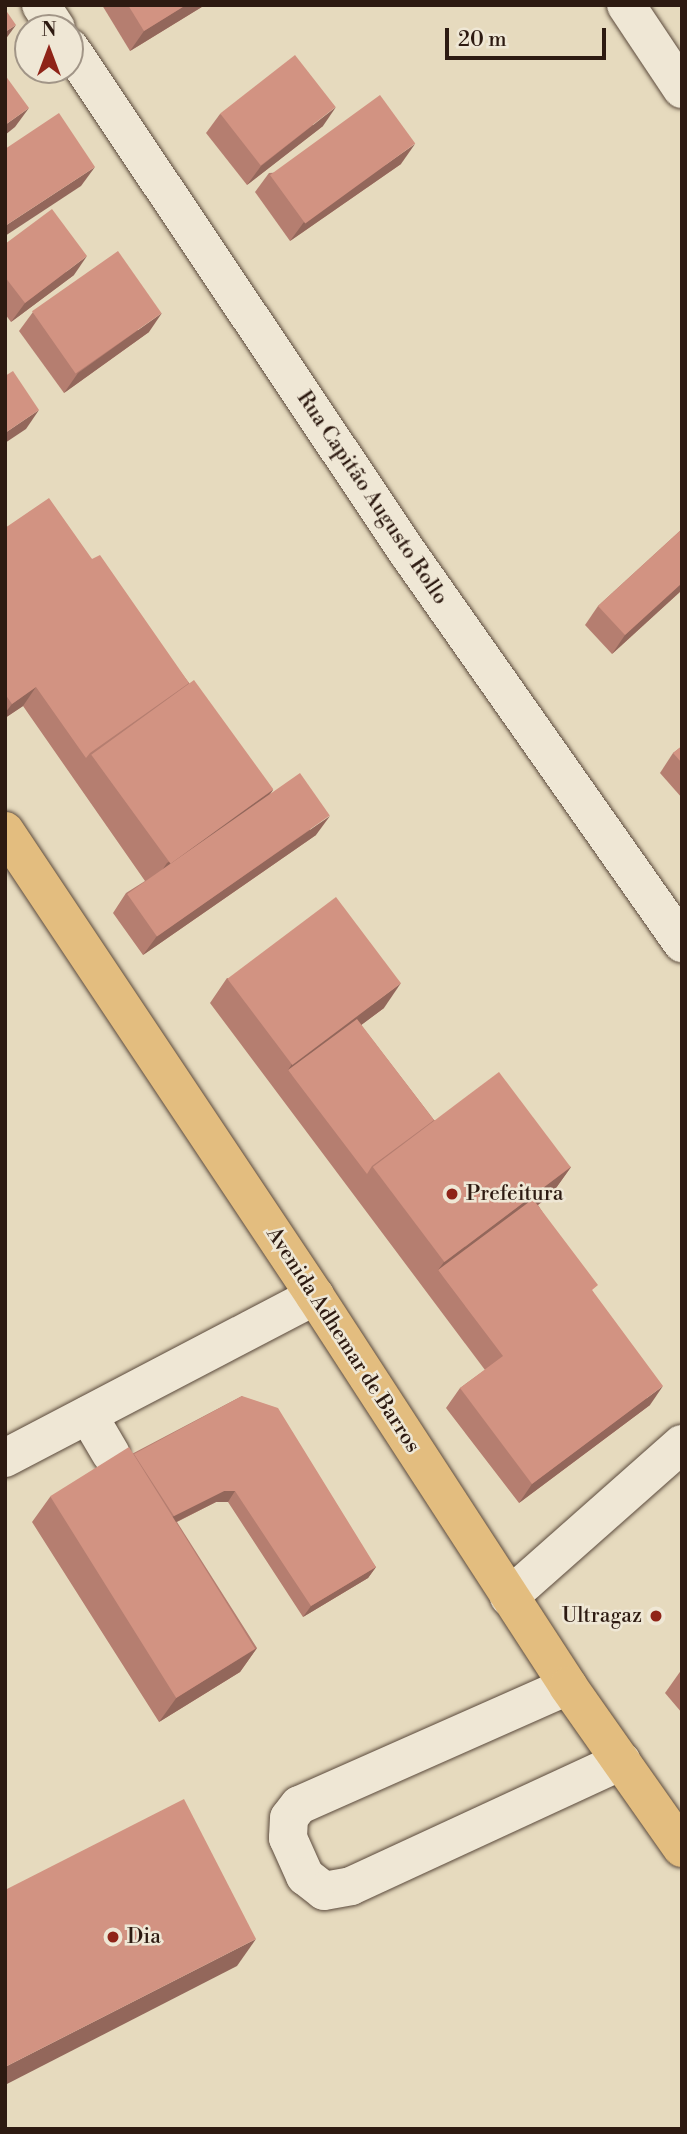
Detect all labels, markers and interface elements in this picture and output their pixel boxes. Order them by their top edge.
north arrow [14,14,84,84]
scale bar [449,14,610,58]
text: N [41,18,57,42]
text: 20 m [458,27,507,53]
street label: Rua Capitão Augusto Rollo [291,387,453,609]
place label: Prefeitura [466,1181,563,1207]
marker: Prefeitura [444,1186,460,1202]
street label: Avenida Adhemar de Barros [261,1223,425,1457]
place label: Ultragaz [562,1603,642,1629]
marker: Ultragaz [648,1608,664,1624]
place label: Dia [127,1924,161,1950]
marker: Dia [105,1929,121,1945]

